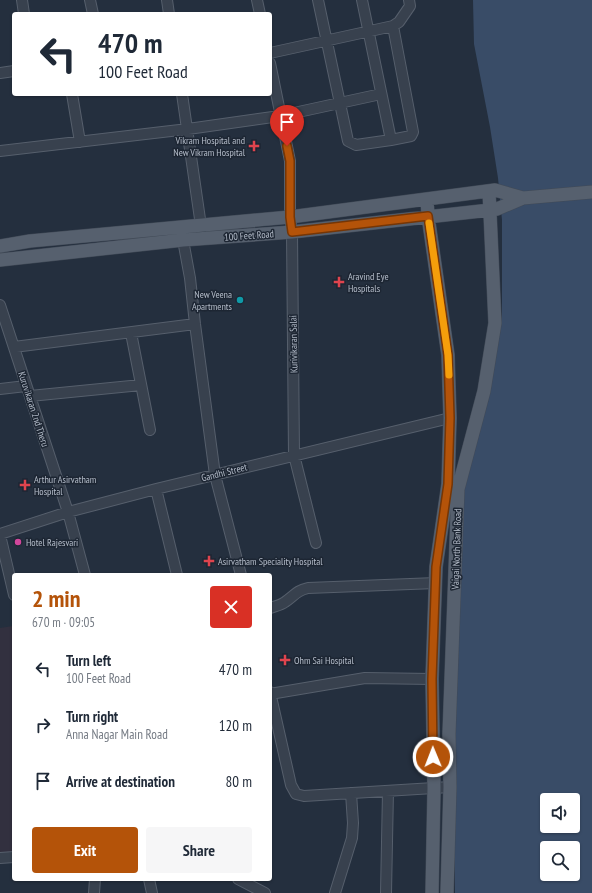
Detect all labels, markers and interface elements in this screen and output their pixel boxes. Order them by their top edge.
text: 470 m [98,24,162,61]
icon: left [32,28,84,80]
text: 100 Feet Road [98,60,188,83]
pin [270,105,304,146]
icon: arrive [276,111,298,133]
place label: Vikram Hospital and New Vikram Hospital [173,134,246,159]
marker: Vikram Hospital and New Vikram Hospital [248,140,260,152]
street label: 100 Feet Road [224,227,274,244]
place label: Aravind Eye Hospitals [348,270,389,295]
marker: Aravind Eye Hospitals [333,276,345,288]
place label: New Veena Apartments [192,288,233,313]
marker: New Veena Apartments [235,295,245,305]
street label: Kurivikaran Salai [286,315,301,373]
street label: Kuruvikaran 2nd Theru [15,370,52,448]
street label: Gandhi Street [200,460,249,484]
place label: Arthur Asirvatham Hospital [34,473,96,498]
marker: Arthur Asirvatham Hospital [19,479,31,491]
street label: Vaigai North Bank Road [449,508,464,591]
place label: Hotel Rajesvari [26,536,78,549]
marker: Hotel Rajesvari [13,537,23,547]
marker: Asirvatham Speciality Hospital [203,555,215,567]
place label: Asirvatham Speciality Hospital [218,555,323,568]
text: 2 min [32,583,80,614]
button: close [210,586,252,628]
text: 670 m · 09:05 [32,614,95,631]
text: Turn left [66,651,111,670]
marker: Ohm Sai Hospital [279,654,291,666]
place label: Ohm Sai Hospital [294,654,354,667]
icon: left [32,658,54,680]
text: 470 m [219,660,252,679]
text: 100 Feet Road [66,670,131,687]
text: Turn right [66,707,118,726]
icon: right [32,714,54,736]
text: 120 m [219,716,252,735]
text: Anna Nagar Main Road [66,726,168,743]
position arrow [412,736,454,778]
icon: arrive [32,770,54,792]
text: Arrive at destination [66,772,175,791]
text: 80 m [226,772,252,791]
map controls [540,793,580,881]
button: sound [540,793,580,833]
button: Exit [32,827,138,873]
button: Share [146,827,252,873]
button: search [540,841,580,881]

